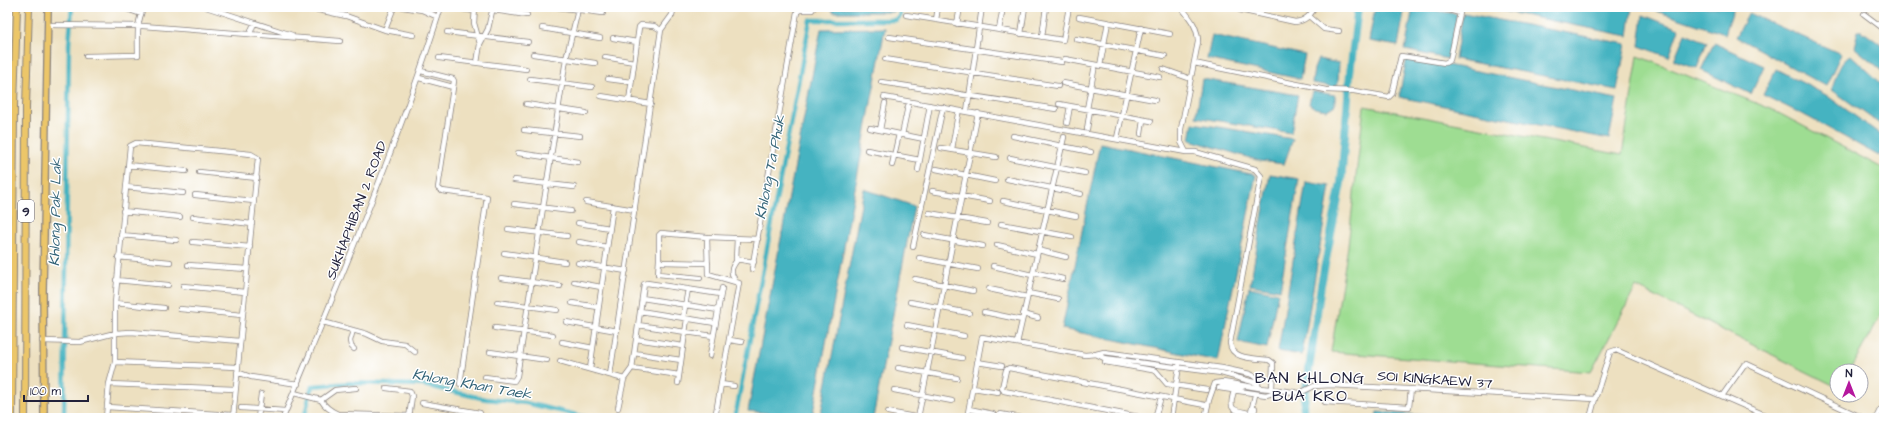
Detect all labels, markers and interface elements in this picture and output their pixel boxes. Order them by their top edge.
water label: Khlong Ta Phuk [750,113,792,221]
street label: SUKHAPHIBAN 2 ROAD [321,138,393,282]
water label: Khlong Pak Lak [44,157,68,266]
road number: 9 [18,200,34,222]
north arrow [1829,363,1869,403]
water label: Khlong Khan Taek [411,364,534,406]
street label: SOI KINGKAEW 37 [1377,366,1494,394]
text: N [1846,366,1853,381]
district label: BAN KHLONG BUA KRO [1255,367,1365,407]
scale bar [24,377,88,403]
text: 100 m [30,383,61,400]

